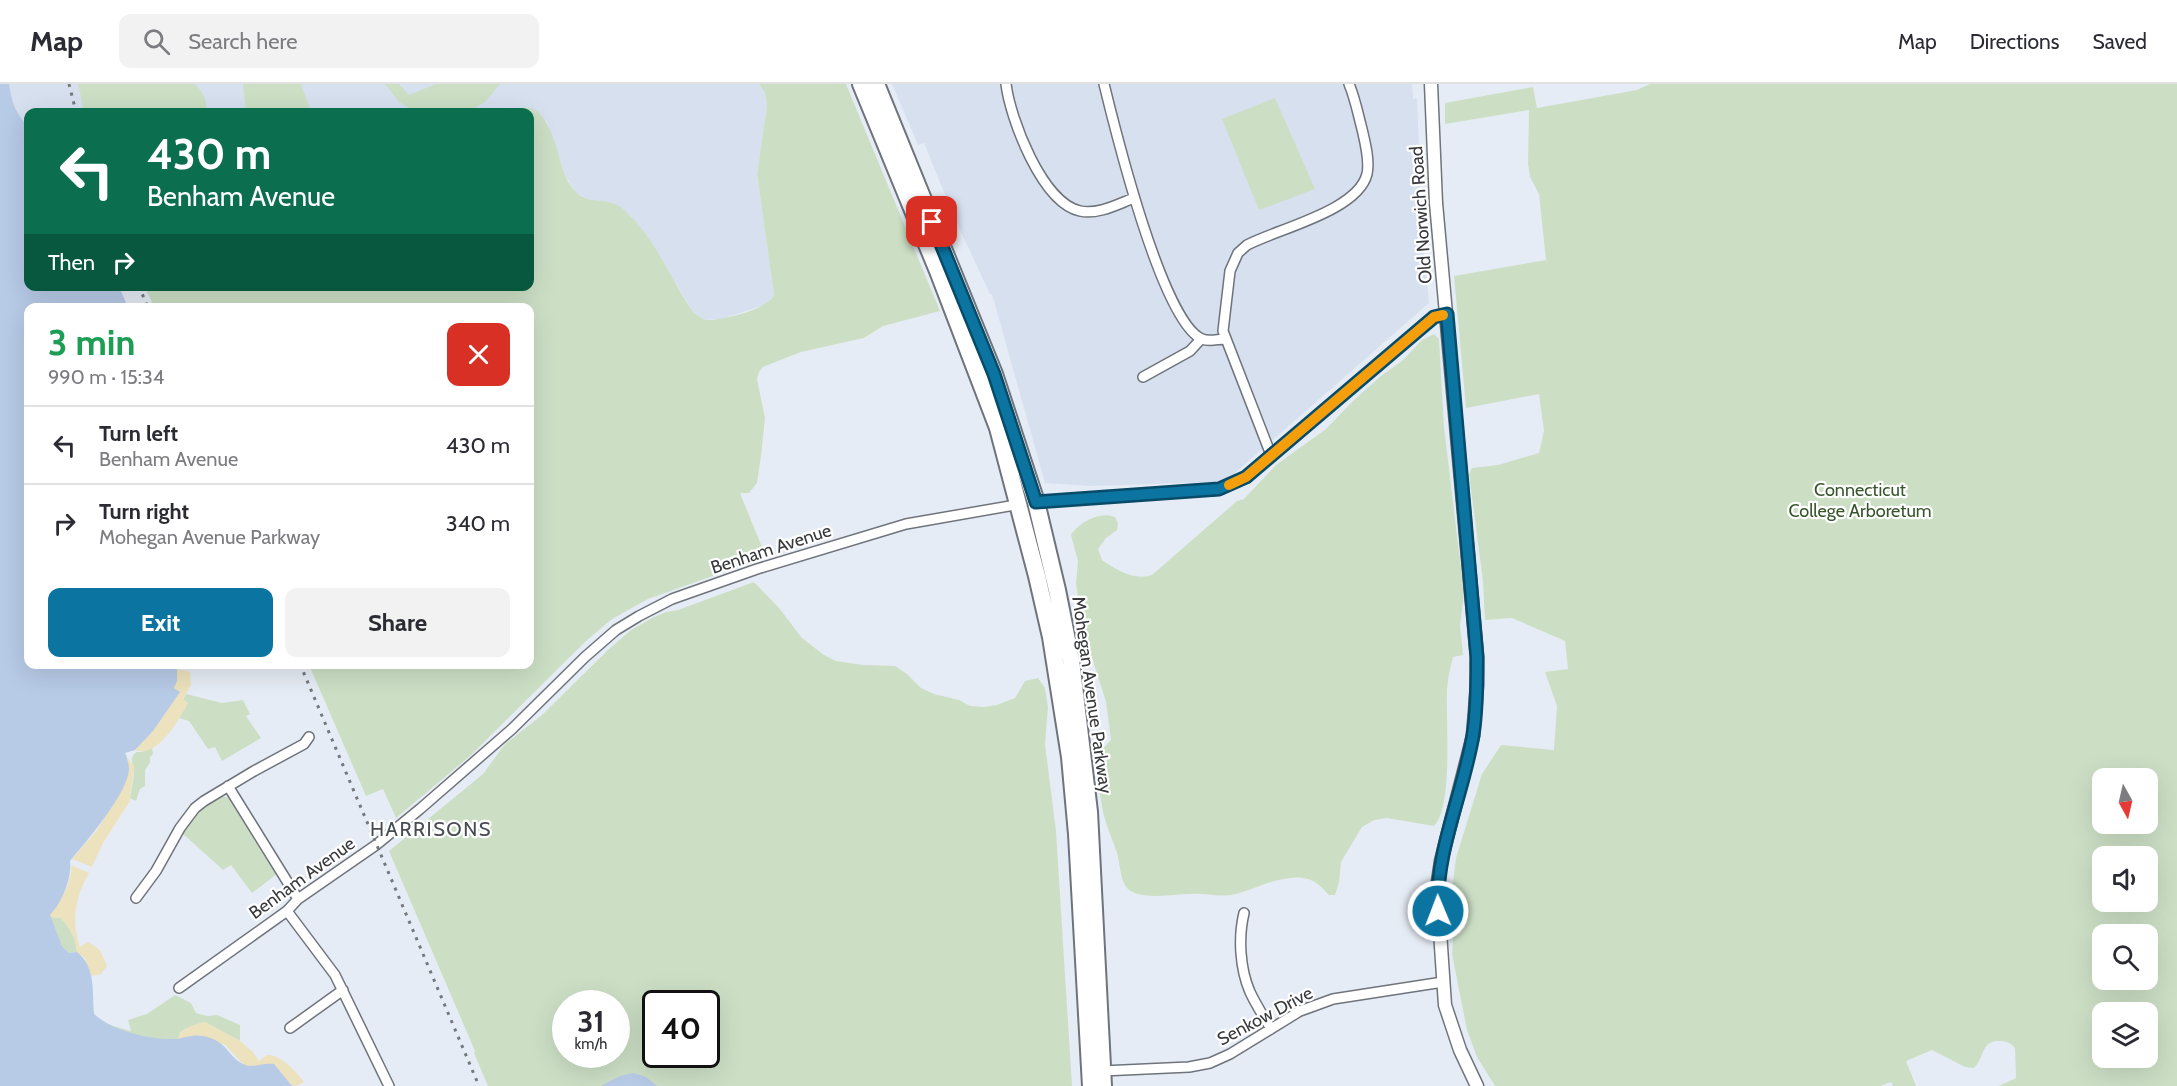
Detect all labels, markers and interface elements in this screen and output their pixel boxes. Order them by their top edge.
search box [119,14,539,68]
text: Map [30,24,83,58]
icon: search [140,25,173,58]
text: Search here [188,28,297,55]
text: Map [1898,29,1937,54]
text: Directions [1970,29,2059,54]
text: Saved [2092,29,2147,54]
text: 430 m [147,128,271,180]
icon: left [48,132,126,210]
street label: Old Norwich Road [1405,145,1437,285]
text: Benham Avenue [147,180,335,213]
pin [906,196,957,247]
icon: arrive [915,205,948,238]
icon: right [107,246,140,279]
text: Then [48,249,95,276]
text: 3 min [48,320,135,364]
button: close [447,323,510,386]
text: 990 m · 15:34 [48,365,164,389]
text: Turn left [99,420,178,447]
icon: left [48,429,81,462]
text: 430 m [446,432,510,459]
text: Benham Avenue [99,447,238,471]
park label: Connecticut College Arboretum [1788,479,1932,522]
text: Turn right [99,498,189,525]
icon: right [48,507,81,540]
text: 340 m [446,510,510,537]
street label: Benham Avenue [708,519,834,579]
text: Mohegan Avenue Parkway [99,525,320,549]
button: Exit [48,588,273,657]
button: Share [285,588,510,657]
street label: Mohegan Avenue Parkway [1067,595,1117,795]
north arrow [2092,768,2158,834]
map controls [2092,768,2158,1068]
district label: HARRISONS [370,817,492,841]
street label: Benham Avenue [245,832,359,924]
button: sound [2092,846,2158,912]
position arrow [1406,879,1470,943]
button: search [2092,924,2158,990]
street label: Senkow Drive [1214,982,1316,1050]
speed limit sign: 40 [642,990,720,1068]
button: layers [2092,1002,2158,1068]
text: 31 [577,1003,605,1040]
text: km/h [575,1035,607,1053]

